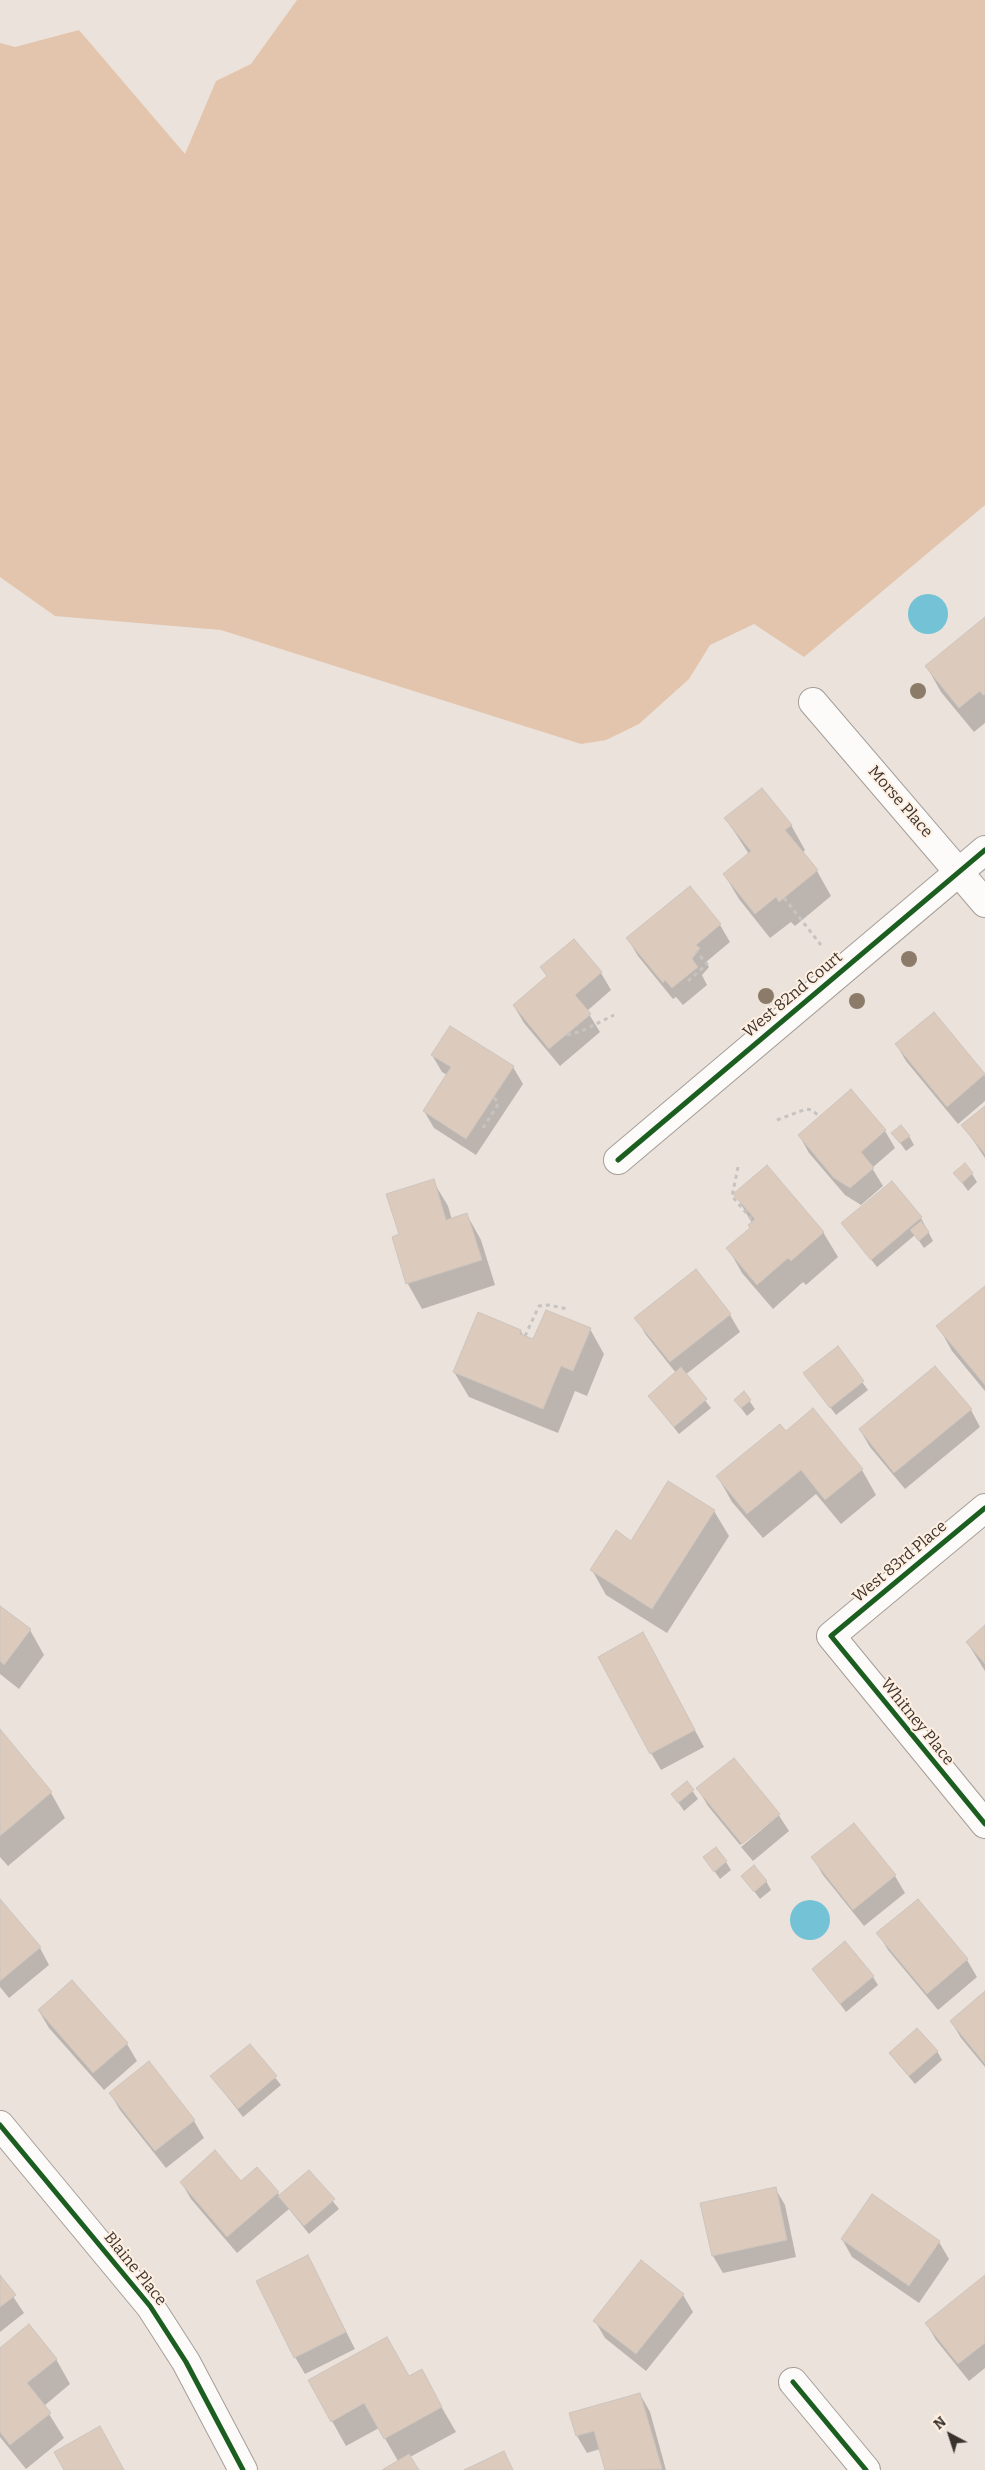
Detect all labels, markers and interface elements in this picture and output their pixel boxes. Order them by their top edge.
street label: Morse Place [864,762,936,842]
street label: West 82nd Court [739,948,847,1042]
street label: West 83rd Place [849,1517,951,1607]
street label: Whitney Place [876,1675,958,1769]
street label: Blaine Place [99,2228,171,2310]
north arrow [925,2410,975,2460]
text: N [930,2413,950,2433]

